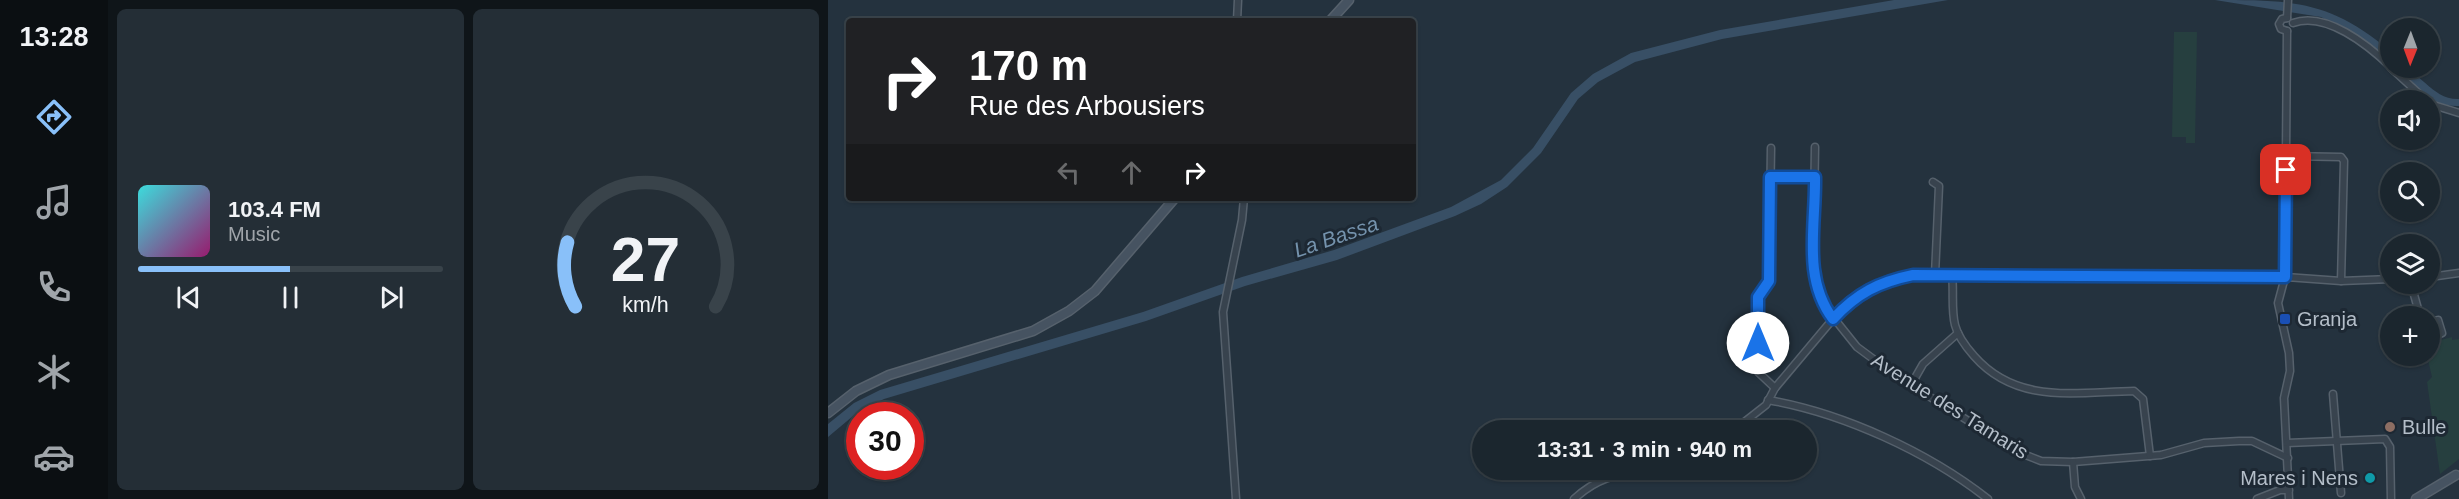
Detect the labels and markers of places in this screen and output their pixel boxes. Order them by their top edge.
pin [2260,144,2311,195]
place label: Granja [2297,308,2358,330]
marker: Granja [2278,312,2292,326]
place label: Bulle [2402,416,2446,438]
marker: Bulle [2383,420,2397,434]
place label: Mares i Nens [2240,467,2358,489]
marker: Mares i Nens [2363,471,2377,485]

